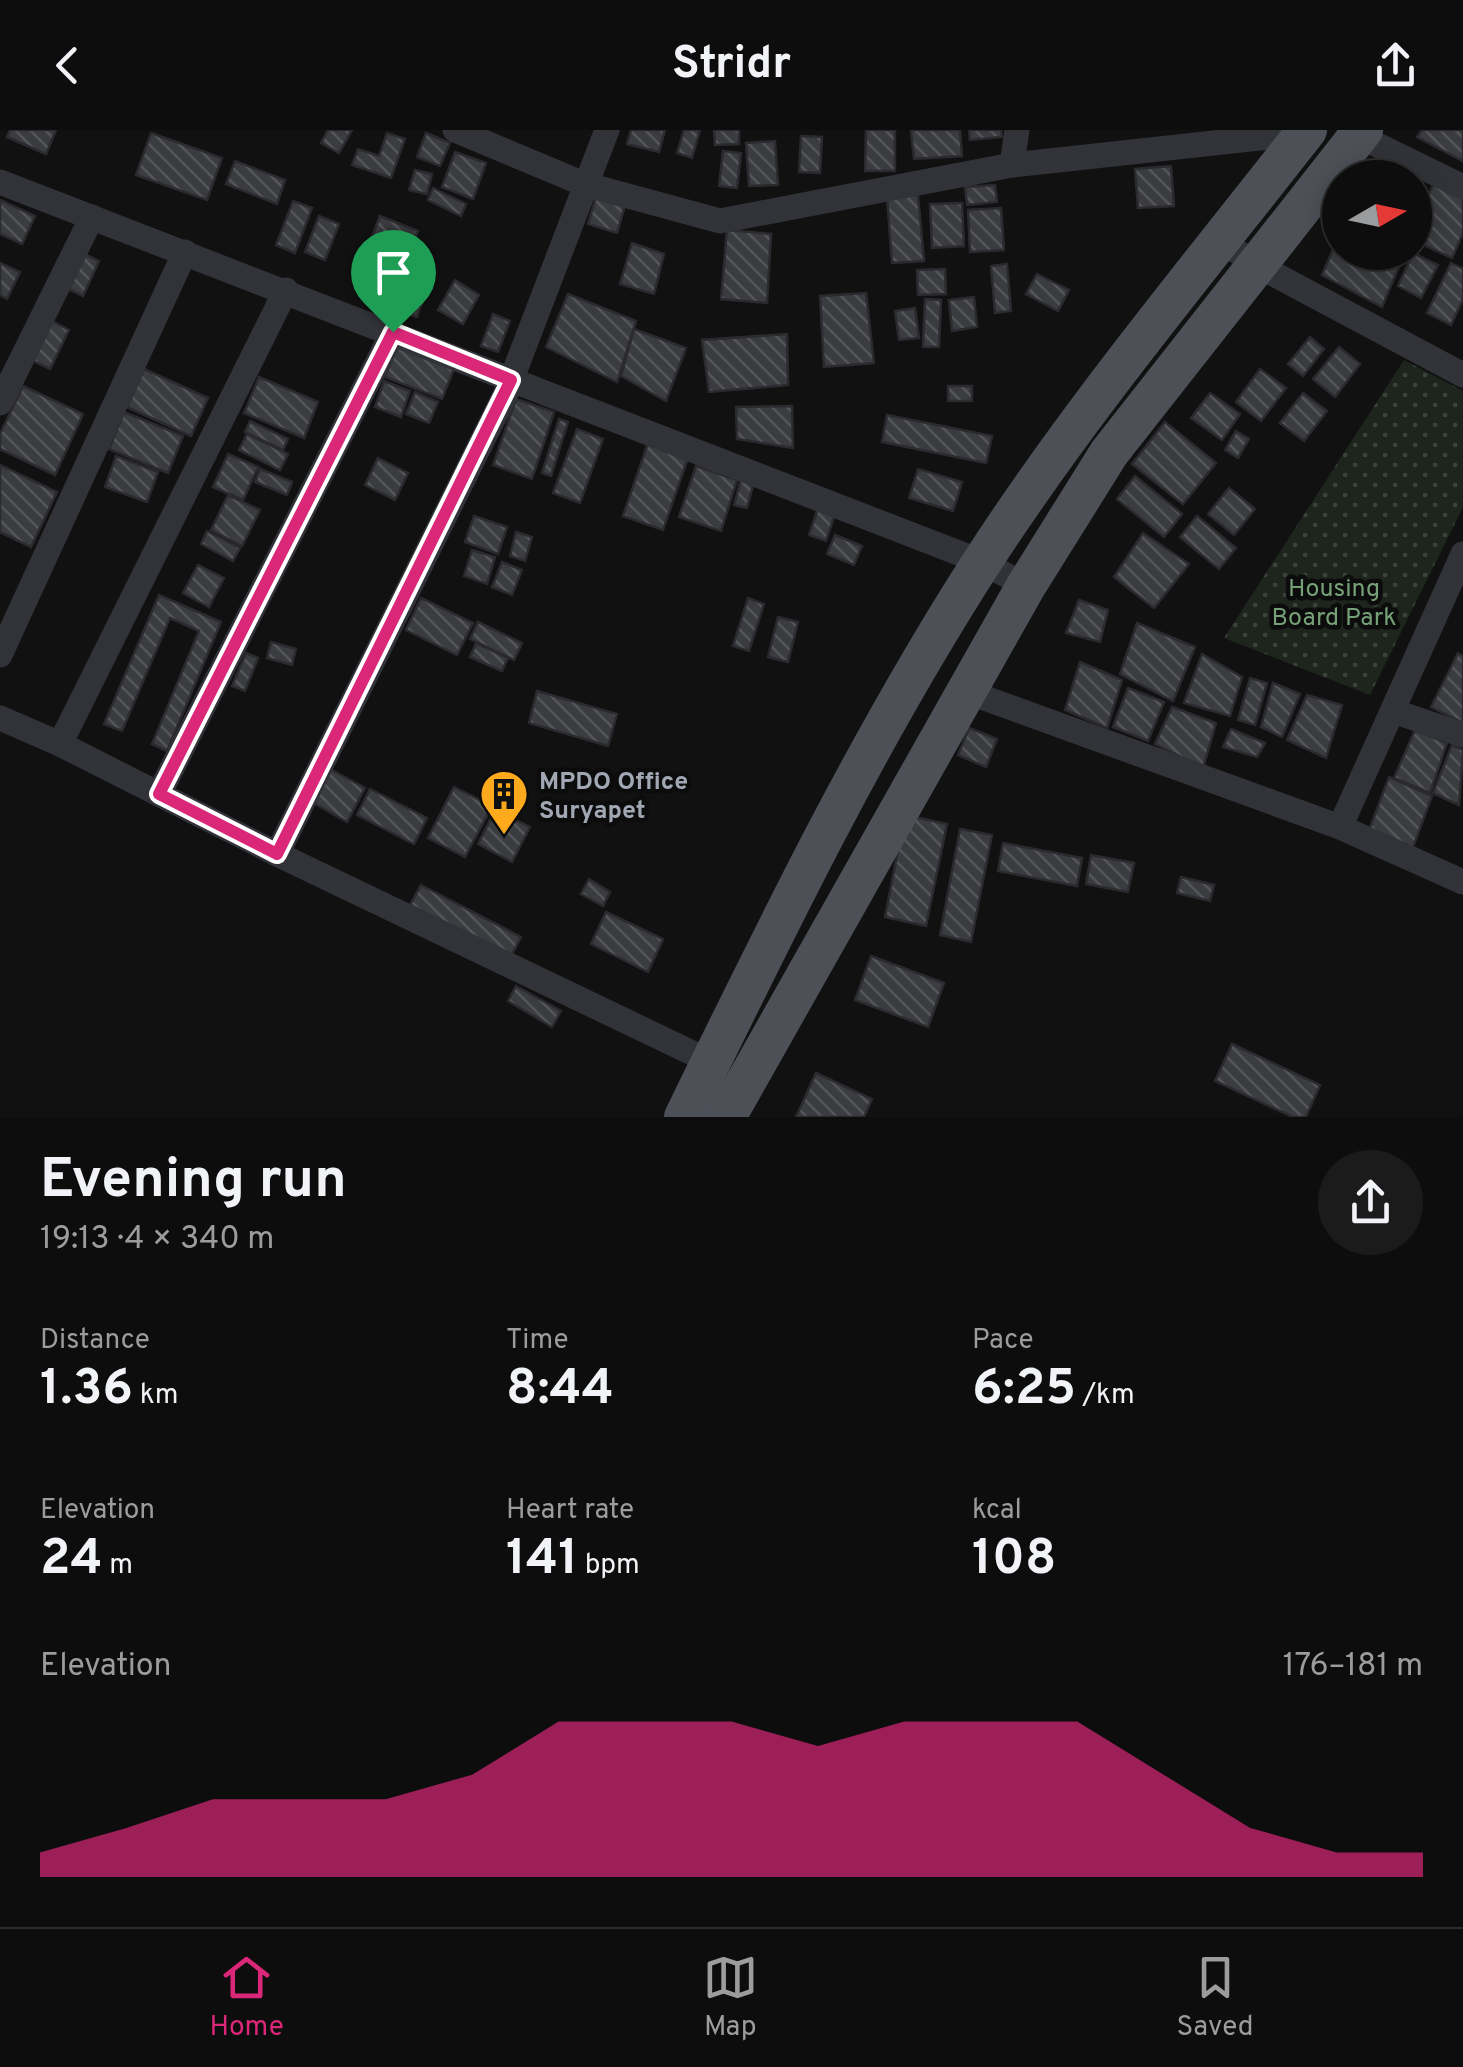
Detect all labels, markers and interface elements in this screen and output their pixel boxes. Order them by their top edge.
text: Stridr [672,37,791,94]
icon: back [40,38,95,93]
icon: share [1368,38,1423,93]
north arrow [1322,160,1432,270]
map controls [1322,160,1432,270]
pin [351,230,436,333]
icon: arrive [366,245,421,300]
park label: Housing Board Park [1271,574,1397,635]
place label: MPDO Office Suryapet [539,767,688,828]
building icon: MPDO Office Suryapet [478,768,530,836]
text: Evening run [40,1147,347,1217]
button: share [1318,1150,1423,1255]
text: 19:13 · 4 × 340 m [40,1220,274,1260]
text: Distance [40,1323,150,1359]
text: Time [506,1323,569,1359]
text: Pace [972,1323,1034,1359]
text: 1.36 [40,1359,133,1422]
text: 8:44 [506,1359,614,1422]
text: 6:25 [972,1359,1076,1422]
text: km [133,1378,178,1414]
text: /km [1076,1378,1135,1414]
text: Elevation [40,1493,155,1529]
text: Heart rate [506,1493,634,1529]
text: kcal [972,1493,1022,1529]
text: 24 [40,1529,103,1592]
text: 141 [506,1529,578,1592]
text: 108 [972,1529,1056,1592]
text: m [103,1548,133,1584]
text: bpm [578,1548,640,1584]
text: Elevation [40,1647,172,1687]
text: 176–181 m [1283,1647,1423,1687]
tab: Home [209,1950,284,2046]
tab: Map [703,1950,758,2046]
tab: Saved [1177,1950,1254,2046]

